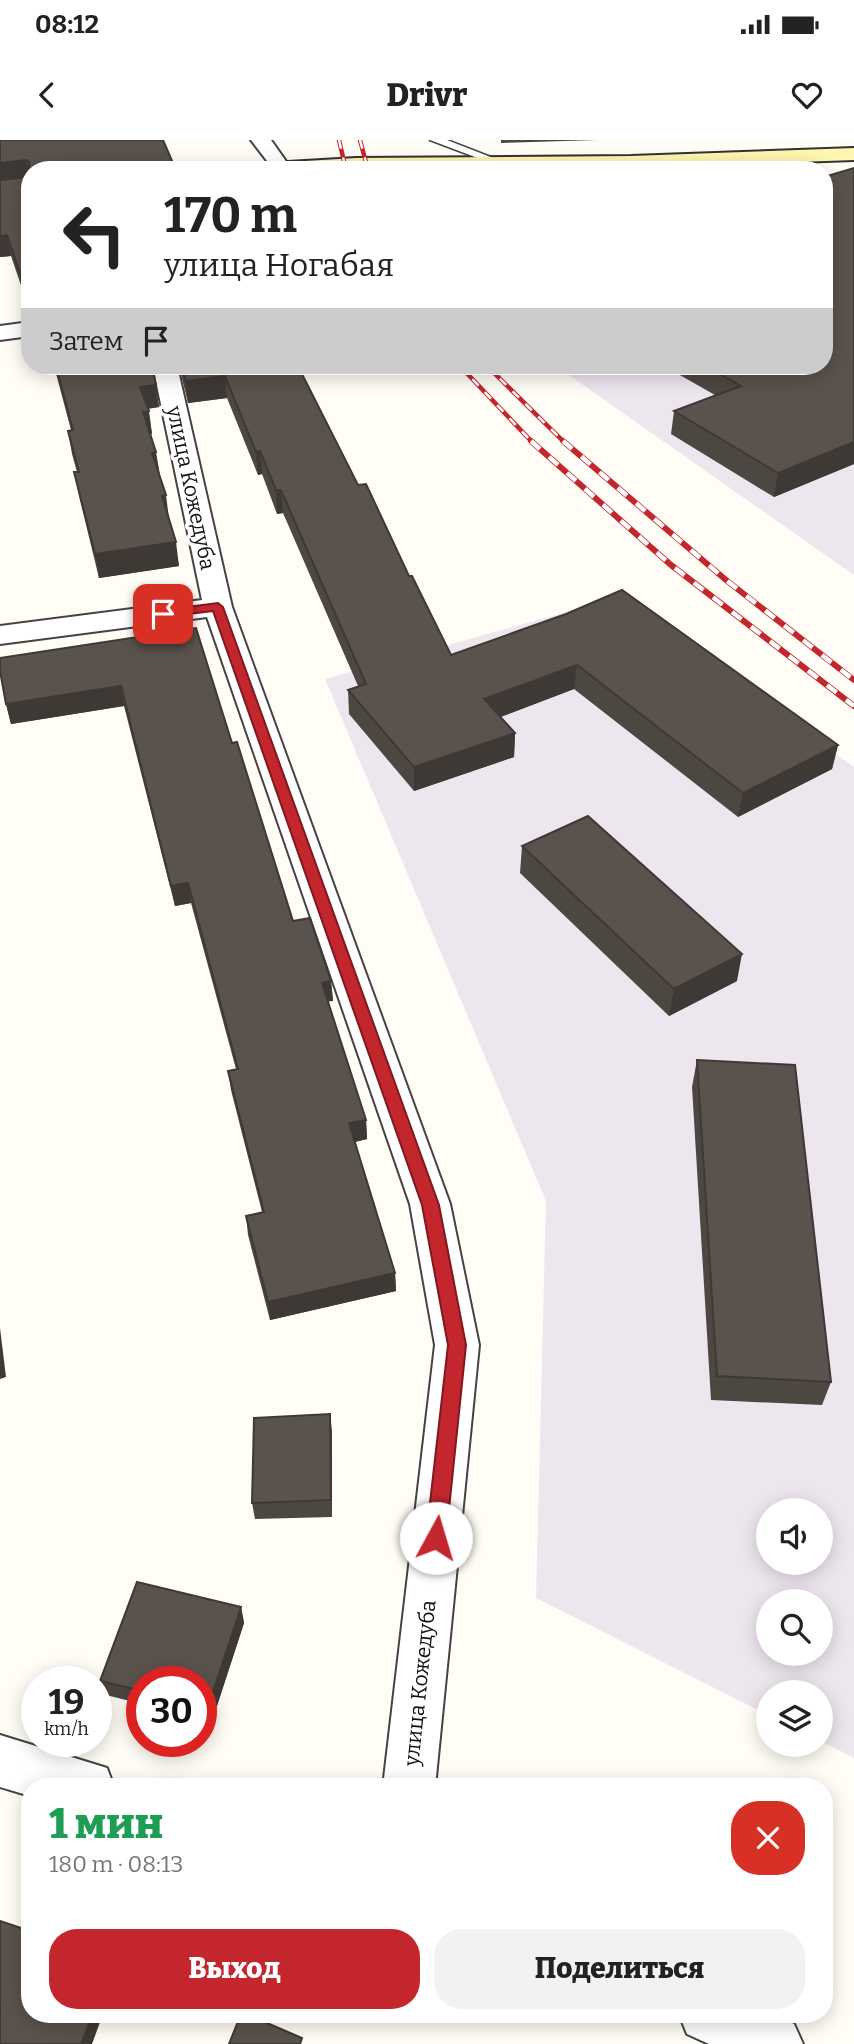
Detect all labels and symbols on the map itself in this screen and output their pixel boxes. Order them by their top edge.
street label: улица Кожедуба [161,403,221,573]
pin [133,584,193,644]
position arrow [399,1501,473,1575]
street label: улица Кожедуба [398,1598,442,1768]
speed limit sign: 30 [126,1666,217,1757]

